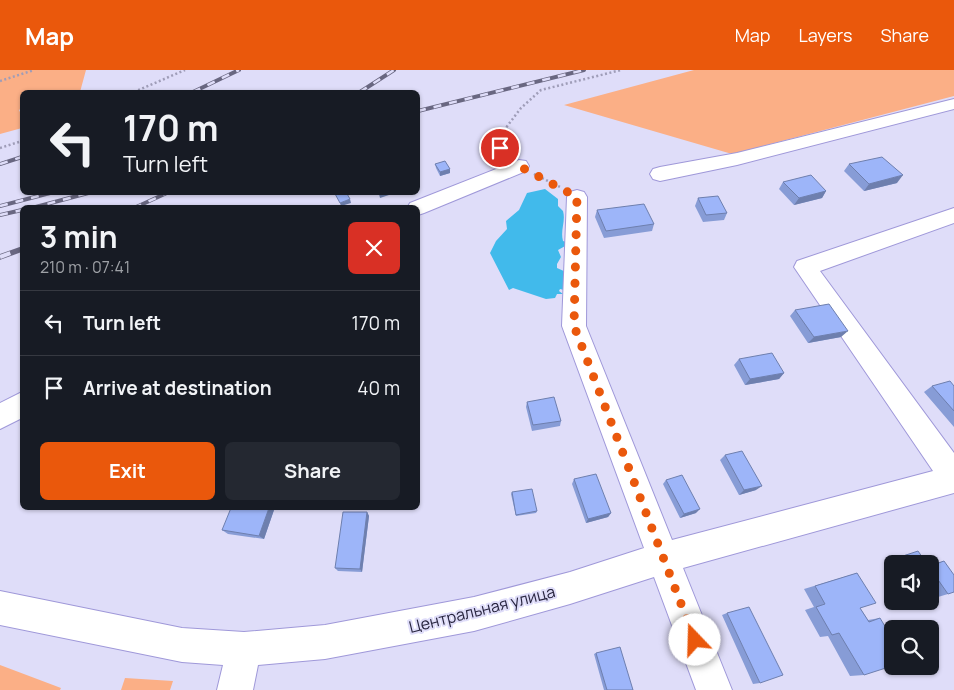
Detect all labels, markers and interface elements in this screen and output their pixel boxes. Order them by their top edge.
text: Map [25,19,74,52]
text: Map [735,23,770,47]
text: Layers [798,23,852,47]
text: Share [880,23,929,47]
text: 170 m [123,104,219,152]
icon: left [40,110,105,175]
pin [479,127,521,169]
icon: arrive [486,134,514,162]
text: Turn left [123,149,208,179]
text: 3 min [40,216,118,257]
button: close [348,222,400,274]
text: 210 m · 07:41 [40,256,130,278]
icon: left [40,309,68,337]
text: Turn left [83,310,161,336]
text: 170 m [352,310,400,336]
icon: arrive [40,374,68,402]
text: Arrive at destination [83,375,272,401]
text: 40 m [357,375,400,401]
button: Exit [40,442,215,500]
button: Share [225,442,400,500]
map controls [884,555,939,675]
button: sound [884,555,939,610]
street label: Центральная улица [407,580,557,638]
position arrow [668,613,720,665]
button: search [884,620,939,675]

